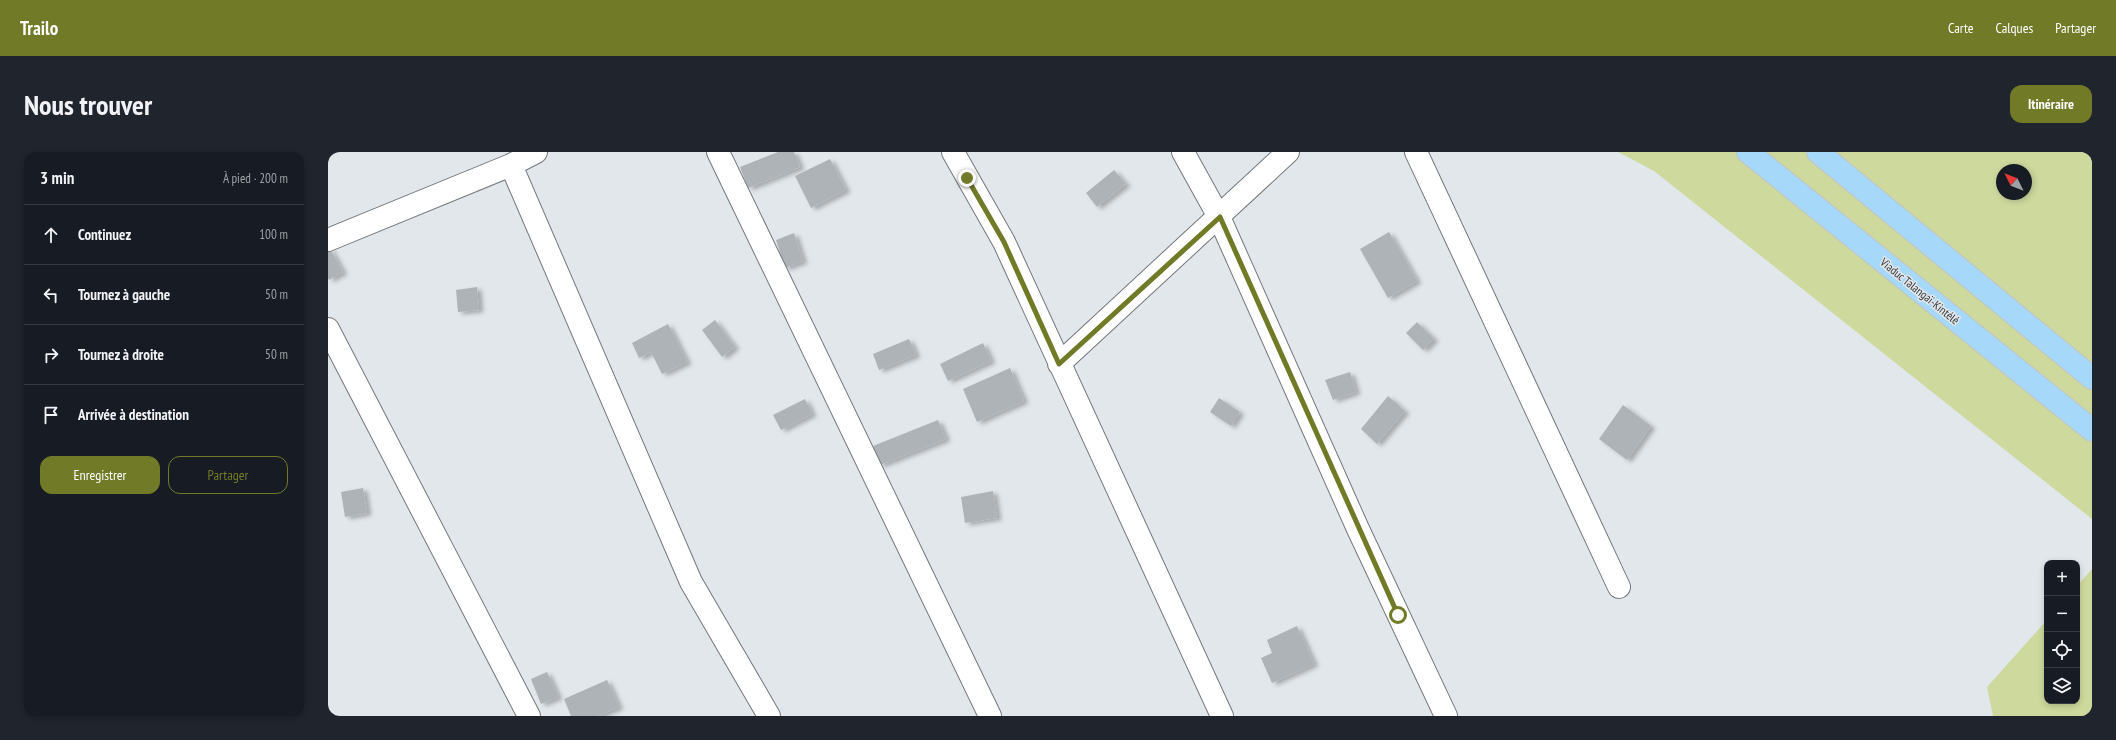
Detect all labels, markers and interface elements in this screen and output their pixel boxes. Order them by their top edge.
text: Trailo [20,16,58,40]
text: Carte [1948,19,1973,37]
text: Calques [1995,19,2033,37]
text: Partager [2055,19,2096,37]
button: Itinéraire [2010,85,2092,123]
text: Nous trouver [24,86,152,123]
north arrow [1996,164,2032,200]
text: 3 min [40,167,74,189]
route end [958,169,976,187]
text: À pied · 200 m [223,170,288,187]
icon: ahead [40,224,62,246]
text: Continuez [78,225,131,244]
text: 100 m [259,226,288,243]
street label: Viaduc Talangaï-Kintélé [1877,254,1963,328]
icon: left [40,284,62,306]
text: Tournez à gauche [78,285,170,304]
text: 50 m [265,286,288,303]
icon: right [40,344,62,366]
text: Tournez à droite [78,345,164,364]
text: 50 m [265,346,288,363]
icon: arrive [40,404,62,426]
text: Arrivée à destination [78,405,189,424]
button: Enregistrer [40,456,160,494]
button: Partager [168,456,288,494]
map controls [2044,560,2080,704]
button: + [2044,560,2080,596]
button: − [2044,596,2080,632]
route start [1389,606,1407,624]
button: locate [2044,632,2080,668]
button: layers [2044,668,2080,704]

